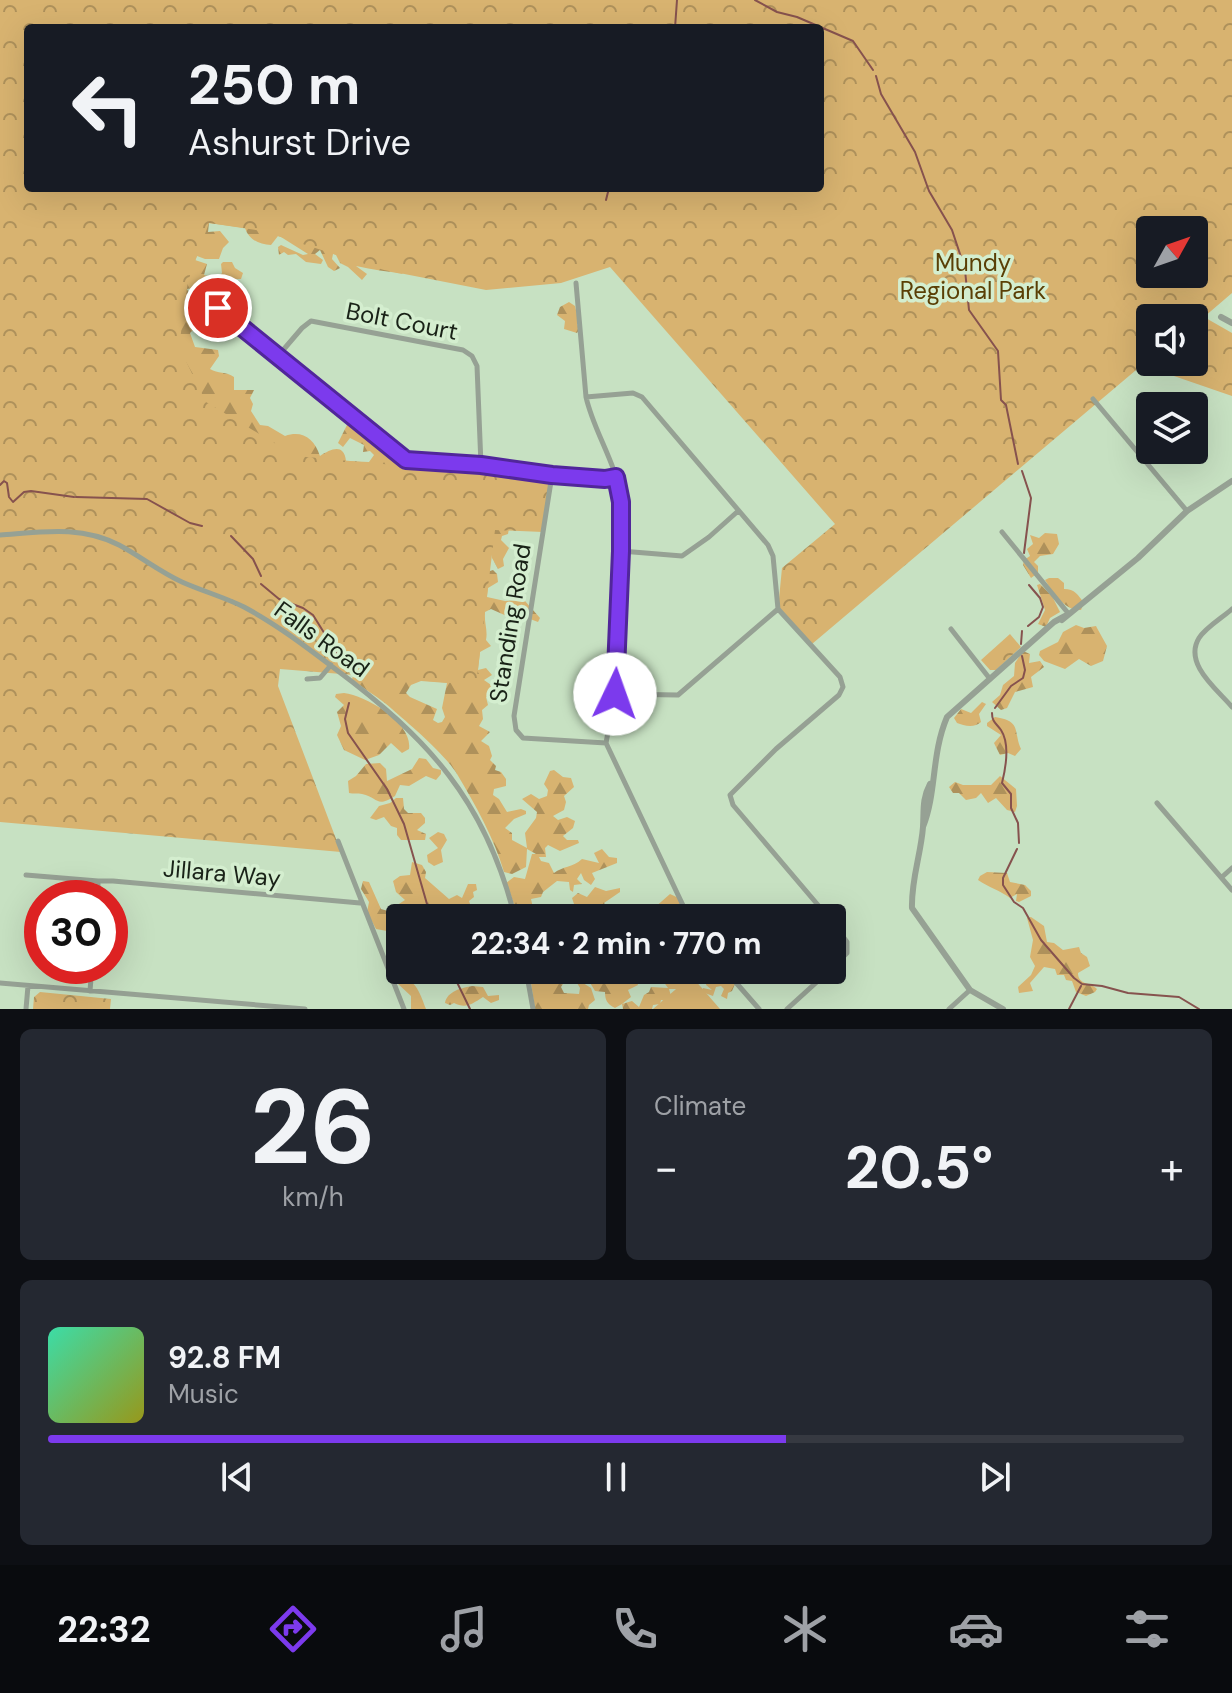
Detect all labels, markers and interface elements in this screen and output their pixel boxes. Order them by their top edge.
text: 250 m [188,48,360,121]
icon: left [56,56,160,160]
text: Ashurst Drive [188,119,411,166]
north arrow [1136,216,1208,288]
map controls [1136,216,1208,464]
park label: Mundy Regional Park [900,247,1046,306]
pin [184,274,252,342]
icon: arrive [196,286,240,330]
street label: Bolt Court [343,295,461,347]
button: sound [1136,304,1208,376]
button: layers [1136,392,1208,464]
street label: Standing Road [482,541,538,705]
street label: Falls Road [268,594,376,684]
position arrow [573,652,657,736]
street label: Jillara Way [162,852,282,894]
speed limit sign: 30 [24,880,128,984]
text: 22:34 · 2 min · 770 m [471,924,761,963]
text: 26 [250,1060,376,1195]
text: Climate [654,1089,746,1123]
text: 20.5° [845,1128,993,1207]
text: − [654,1139,678,1197]
text: + [1160,1139,1184,1197]
text: km/h [282,1180,344,1214]
text: 92.8 FM [168,1338,281,1377]
text: Music [168,1377,239,1411]
icon: previous [215,1455,259,1499]
icon: pause [594,1455,638,1499]
icon: next [973,1455,1017,1499]
icon: directions [265,1601,321,1657]
icon: music [436,1601,492,1657]
icon: phone [607,1601,663,1657]
icon: climate [777,1601,833,1657]
icon: car [948,1601,1004,1657]
icon: filters [1119,1601,1175,1657]
text: 22:32 [57,1606,151,1653]

